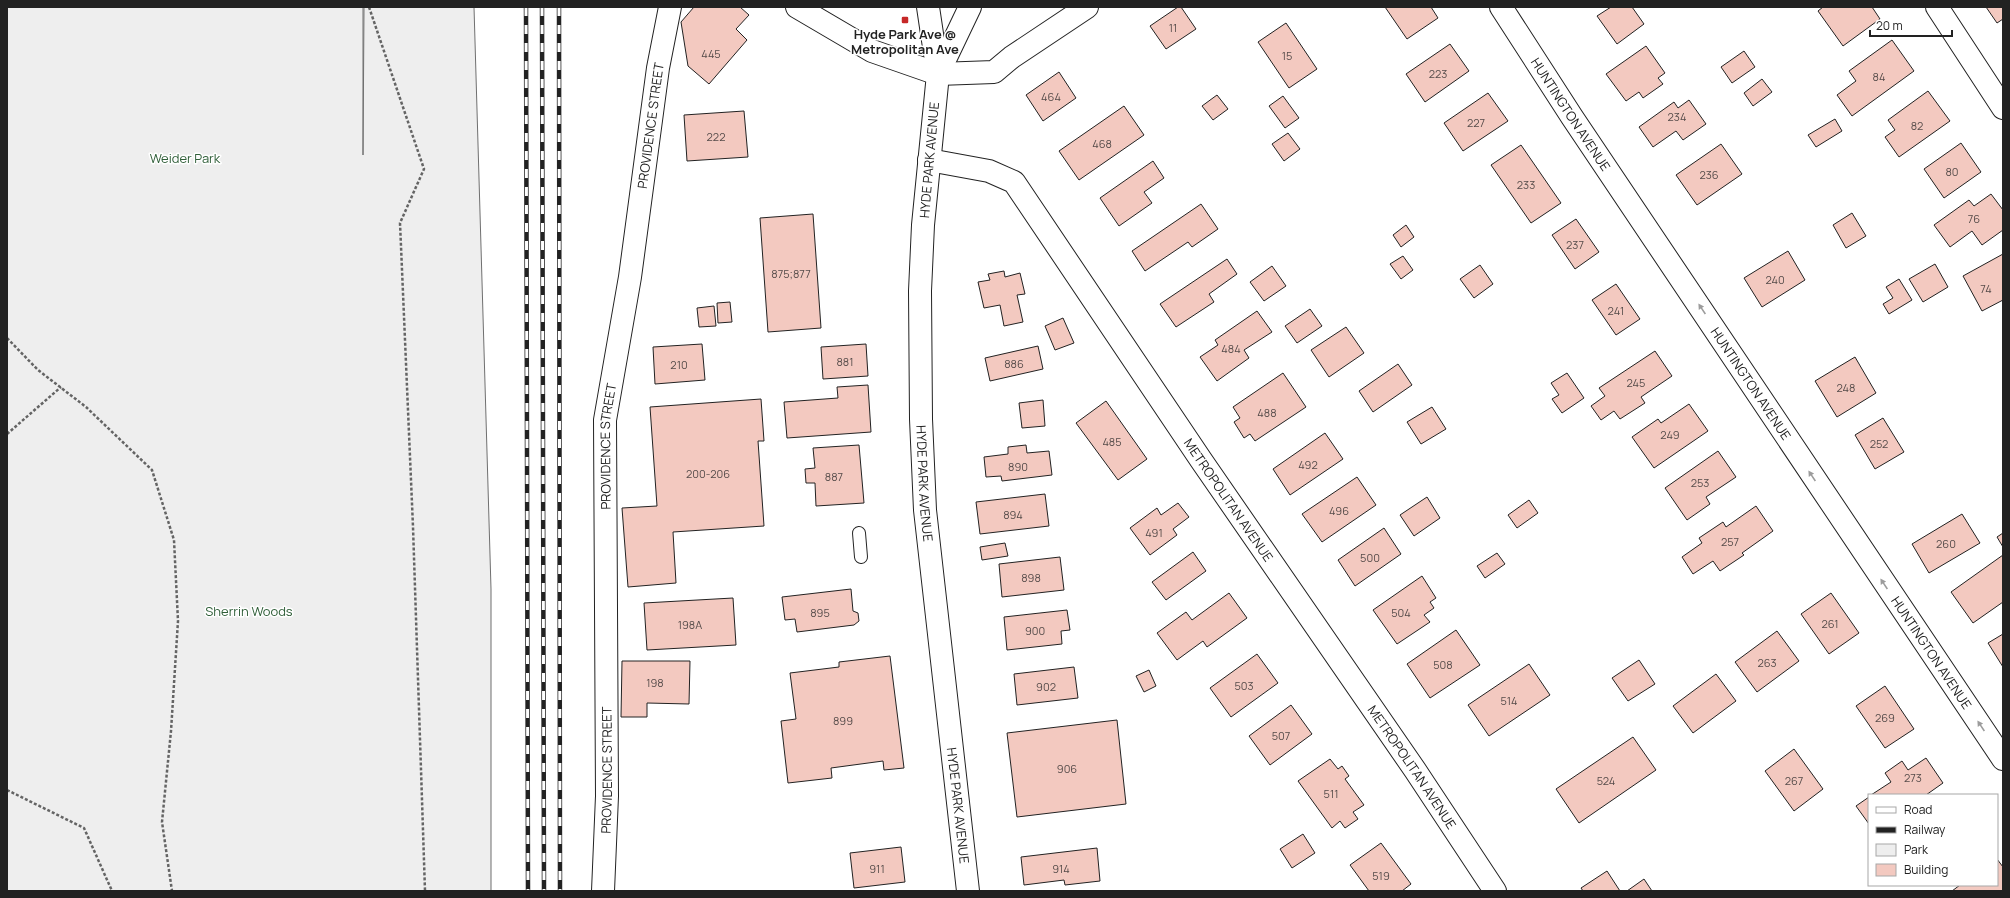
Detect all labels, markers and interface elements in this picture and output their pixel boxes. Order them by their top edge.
scale bar [1870,12,1952,38]
marker: Hyde Park Ave @ Metropolitan Ave [900,15,910,25]
text: 20 m [1876,17,1903,34]
house number: 11 [1169,20,1177,35]
place label: Hyde Park Ave @ Metropolitan Ave [851,25,959,58]
house number: 445 [701,46,721,61]
house number: 15 [1282,48,1292,63]
street label: HUNTINGTON AVENUE [1527,54,1615,175]
street label: PROVIDENCE STREET [633,61,668,190]
house number: 223 [1429,66,1447,81]
house number: 84 [1873,69,1885,84]
house number: 464 [1041,89,1061,104]
street label: HYDE PARK AVENUE [915,101,943,219]
house number: 234 [1668,109,1686,124]
house number: 227 [1467,115,1485,130]
house number: 82 [1911,118,1923,133]
house number: 222 [707,129,725,144]
house number: 468 [1092,136,1112,151]
park label: Weider Park [150,149,221,167]
house number: 80 [1945,164,1959,179]
house number: 236 [1699,167,1719,182]
house number: 233 [1517,177,1535,192]
house number: 76 [1968,211,1980,226]
house number: 237 [1566,237,1584,252]
house number: 875;877 [771,266,811,281]
house number: 240 [1765,272,1785,287]
house number: 74 [1980,281,1992,296]
house number: 241 [1608,303,1624,318]
one-way arrow [1698,304,1705,315]
street label: HUNTINGTON AVENUE [1707,324,1795,444]
house number: 484 [1221,341,1241,356]
house number: 881 [836,354,854,369]
house number: 886 [1004,356,1024,371]
house number: 210 [670,357,688,372]
house number: 245 [1627,375,1645,390]
house number: 248 [1837,380,1855,395]
street label: PROVIDENCE STREET [596,381,620,510]
house number: 488 [1257,405,1277,420]
street label: HYDE PARK AVENUE [912,425,937,543]
house number: 249 [1660,427,1680,442]
house number: 485 [1102,434,1122,449]
street label: METROPOLITAN AVENUE [1180,435,1278,565]
house number: 252 [1870,436,1888,451]
house number: 492 [1298,457,1318,472]
house number: 890 [1008,459,1028,474]
house number: 200-206 [686,466,730,481]
house number: 887 [825,469,843,484]
one-way arrow [1809,470,1816,482]
house number: 253 [1691,475,1709,490]
house number: 496 [1329,503,1349,518]
house number: 894 [1003,507,1023,522]
house number: 491 [1145,525,1163,540]
house number: 257 [1721,534,1739,549]
house number: 260 [1936,536,1956,551]
house number: 500 [1360,550,1380,565]
house number: 898 [1021,570,1041,585]
one-way arrow [1880,579,1888,589]
street label: HUNTINGTON AVENUE [1887,593,1976,713]
park label: Sherrin Woods [205,602,293,620]
house number: 895 [810,605,830,620]
house number: 504 [1391,605,1411,620]
house number: 261 [1821,616,1839,631]
house number: 198A [678,617,702,632]
house number: 900 [1025,623,1045,638]
house number: 263 [1757,655,1777,670]
house number: 508 [1433,657,1453,672]
house number: 198 [646,675,664,690]
house number: 503 [1234,678,1254,693]
house number: 902 [1036,679,1056,694]
house number: 514 [1500,693,1518,708]
street label: METROPOLITAN AVENUE [1364,701,1461,832]
street label: PROVIDENCE STREET [596,706,616,834]
house number: 269 [1875,710,1895,725]
house number: 899 [833,713,853,728]
one-way arrow [1977,721,1985,732]
house number: 507 [1272,728,1290,743]
street label: HYDE PARK AVENUE [943,746,974,864]
house number: 906 [1057,761,1077,776]
house number: 273 [1904,770,1922,785]
house number: 524 [1597,773,1615,788]
house number: 267 [1785,773,1803,788]
house number: 511 [1324,786,1338,801]
legend [1868,794,1998,886]
text: Road [1904,801,1932,818]
text: Railway [1904,821,1946,838]
text: Park [1904,841,1929,858]
house number: 911 [869,861,885,876]
house number: 914 [1052,861,1070,876]
text: Building [1904,861,1948,878]
house number: 519 [1372,868,1390,883]

